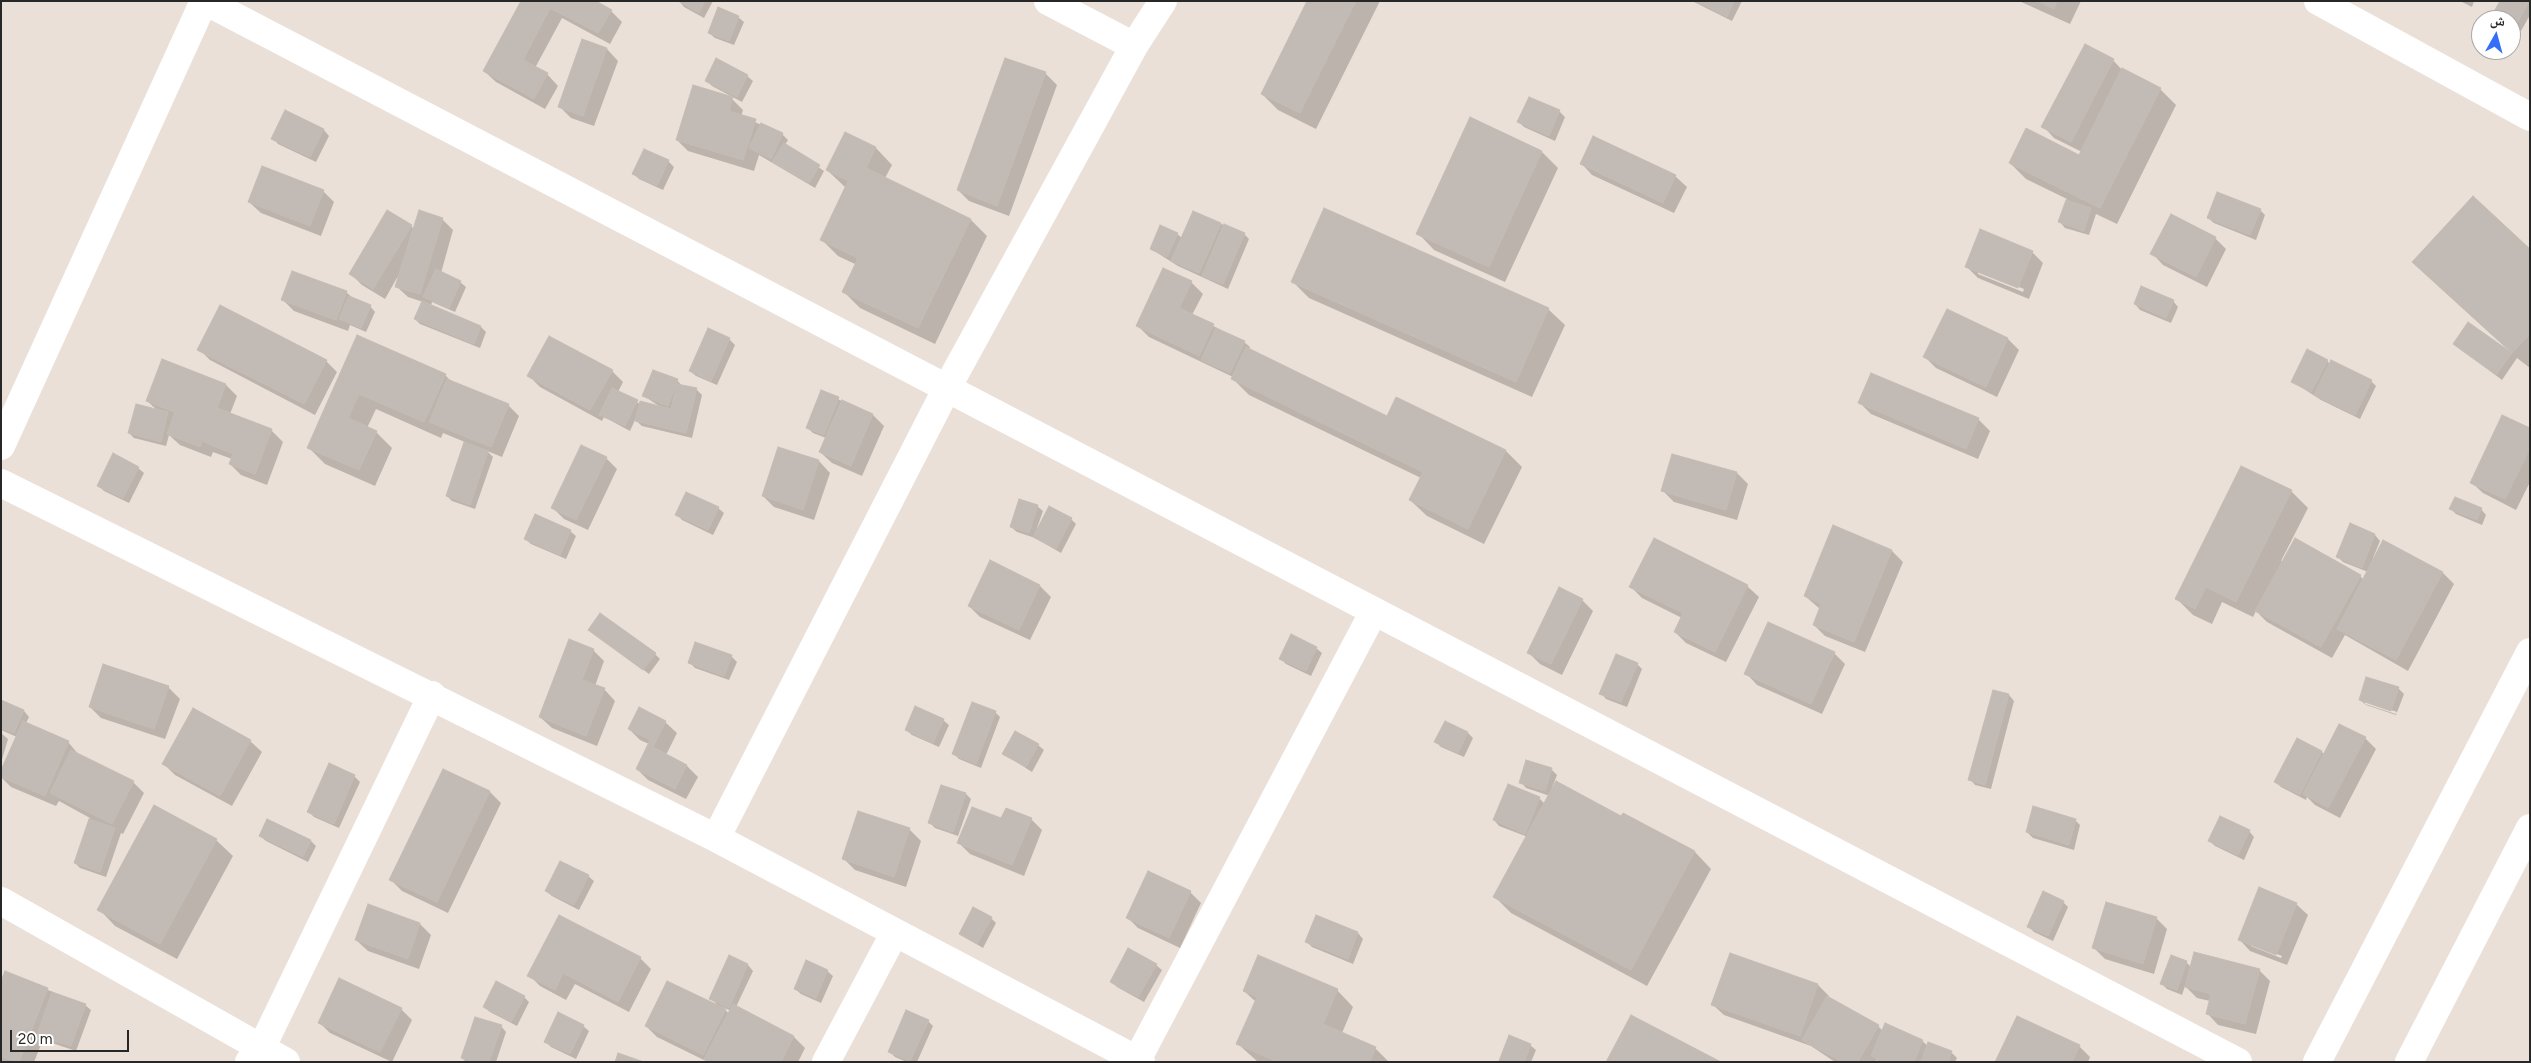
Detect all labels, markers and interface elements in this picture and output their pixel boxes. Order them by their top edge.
north arrow [2471,10,2521,60]
text: ش [2489,11,2506,30]
scale bar [12,1020,131,1052]
text: 20 m [18,1030,52,1048]

